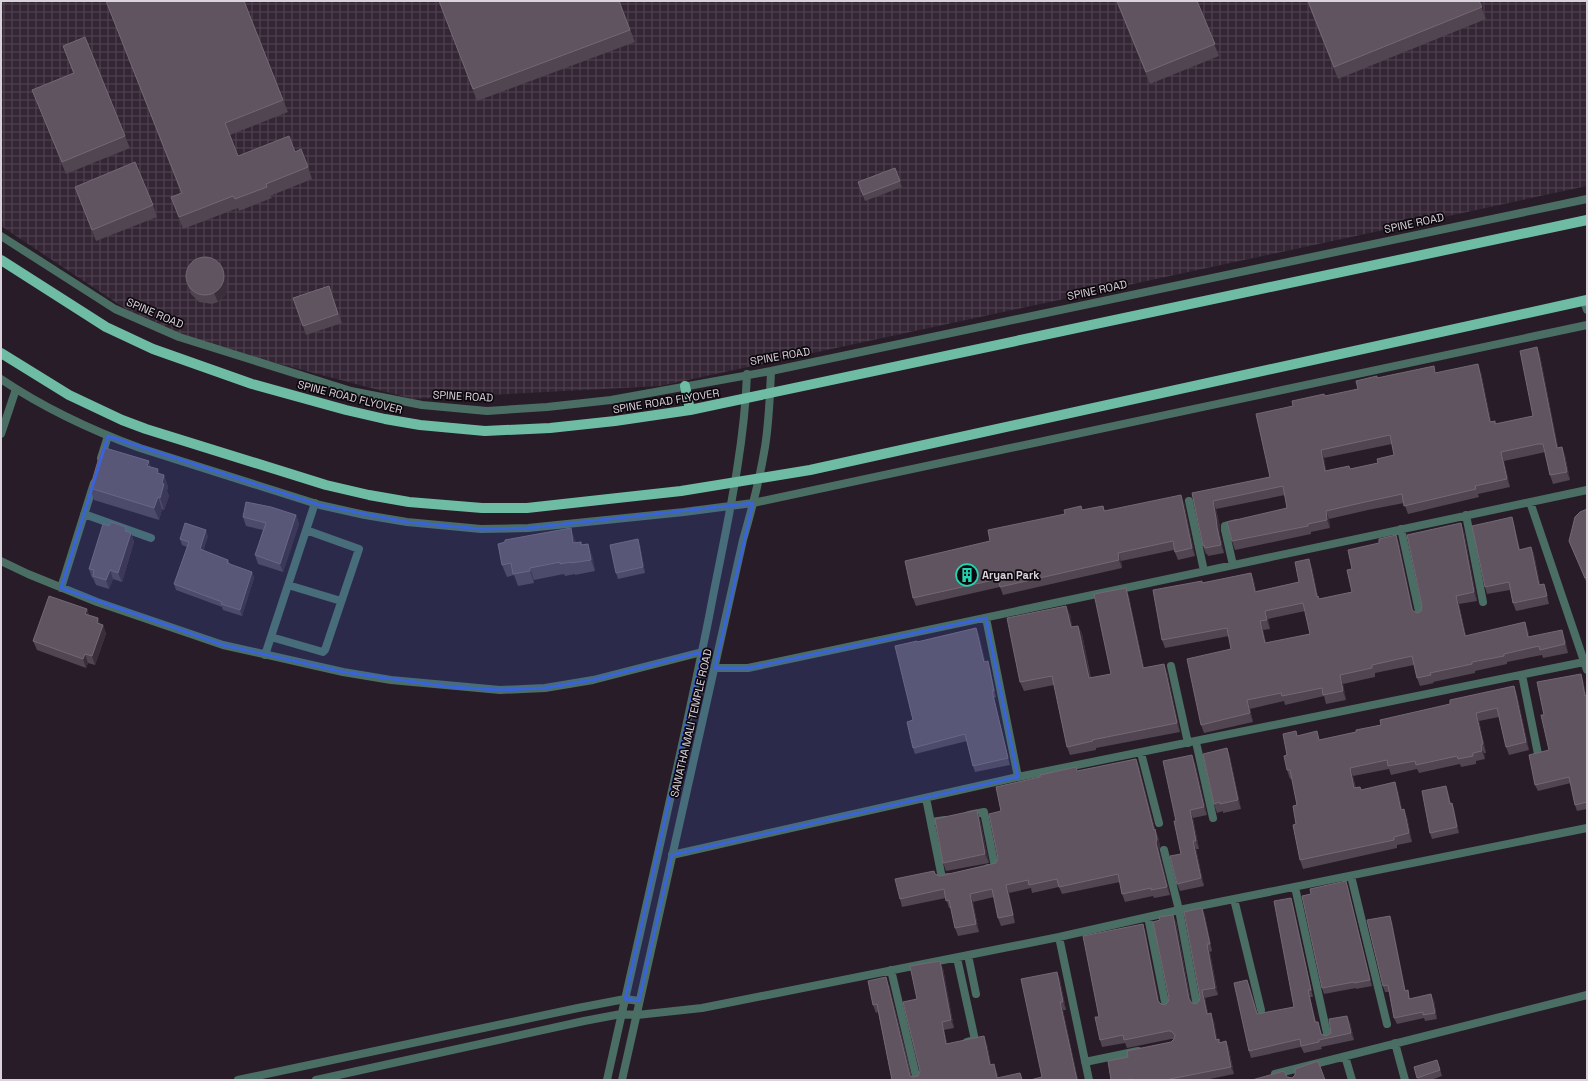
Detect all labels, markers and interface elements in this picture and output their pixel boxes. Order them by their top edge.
street label: SPINE ROAD [1383,210,1445,236]
street label: SPINE ROAD [1066,277,1128,303]
street label: SPINE ROAD [124,295,186,331]
street label: SPINE ROAD [749,344,811,368]
street label: SPINE ROAD FLYOVER [296,377,404,417]
street label: SPINE ROAD FLYOVER [612,386,720,416]
street label: SPINE ROAD [432,387,494,405]
building icon: Aryan Park [954,562,980,588]
place label: Aryan Park [982,568,1040,582]
street label: SAWATHA MALI TEMPLE ROAD [667,647,715,799]

